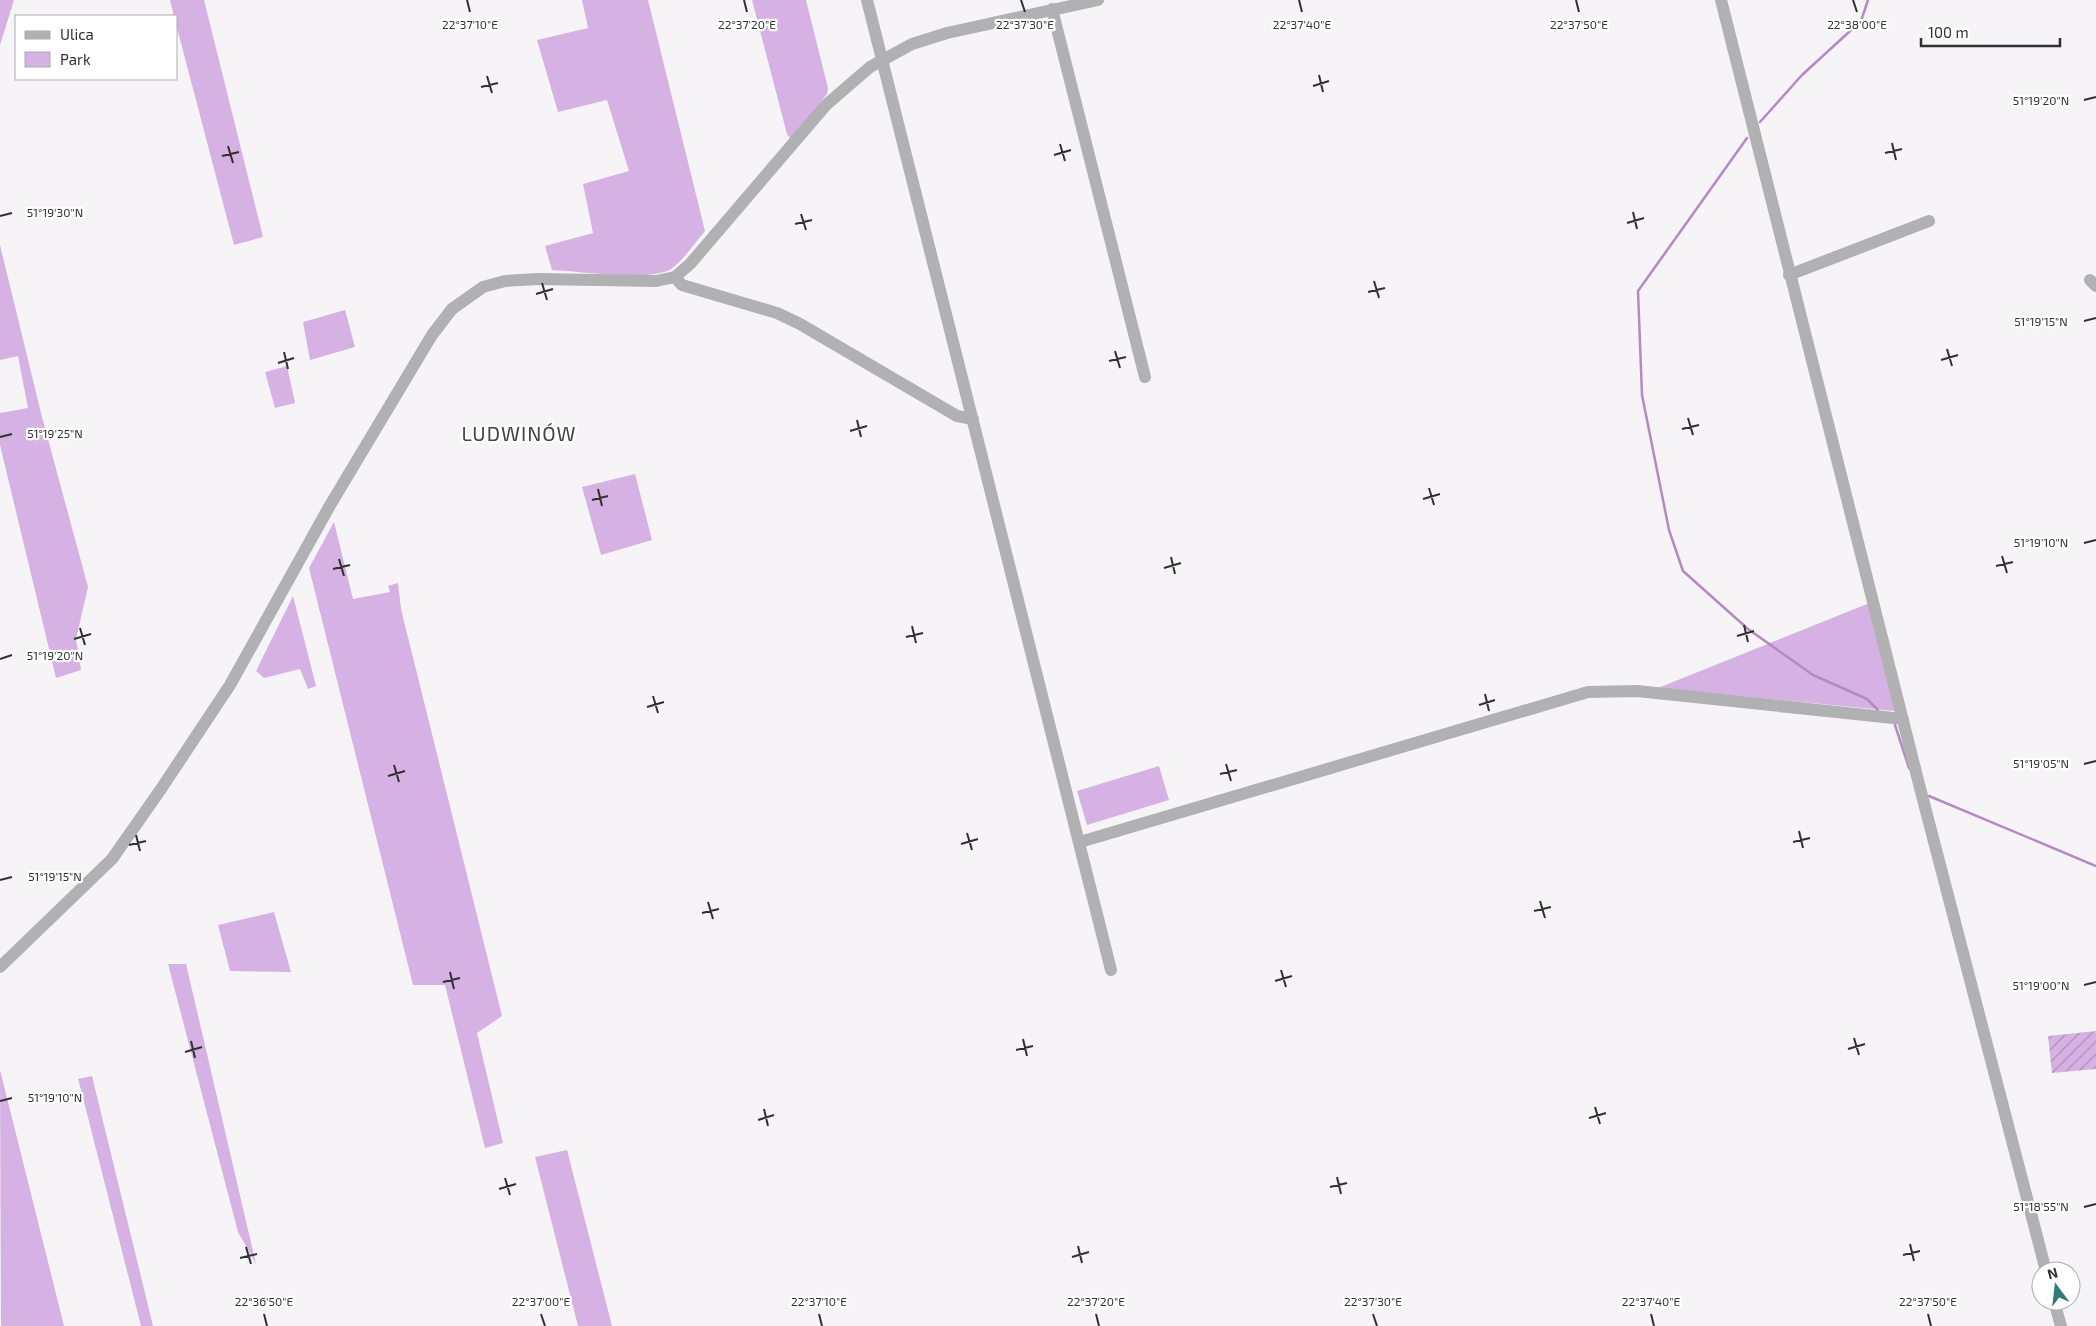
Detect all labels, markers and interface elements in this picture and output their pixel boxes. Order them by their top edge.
legend [15,15,178,80]
scale bar [1921,15,2060,47]
text: 22°37'10"E [442,17,498,31]
text: 22°37'20"E [718,17,776,31]
text: 22°37'30"E [996,17,1054,31]
text: 22°37'40"E [1273,17,1332,31]
text: 22°37'50"E [1550,17,1608,31]
text: 22°38'00"E [1827,17,1887,31]
text: 100 m [1928,23,1969,41]
text: Ulica [60,25,94,43]
text: Park [60,50,91,68]
text: 51°19'20"N [2013,93,2069,107]
text: 51°19'30"N [27,205,83,219]
text: 51°19'15"N [2014,314,2068,328]
district label: LUDWINÓW [461,421,577,445]
text: 51°19'25"N [27,426,83,440]
text: 51°19'10"N [2014,535,2068,549]
text: 51°19'20"N [27,648,83,662]
text: 51°19'05"N [2013,756,2069,770]
text: 51°19'15"N [28,869,82,883]
text: 51°19'00"N [2013,978,2069,992]
text: 51°19'10"N [28,1090,82,1104]
text: 51°18'55"N [2013,1199,2069,1213]
north arrow [2031,1261,2081,1311]
text: N [2045,1263,2060,1282]
text: 22°36'50"E [235,1294,294,1308]
text: 22°37'00"E [512,1294,571,1308]
text: 22°37'10"E [791,1294,847,1308]
text: 22°37'20"E [1067,1294,1125,1308]
text: 22°37'30"E [1344,1294,1402,1308]
text: 22°37'40"E [1622,1294,1681,1308]
text: 22°37'50"E [1899,1294,1957,1308]

